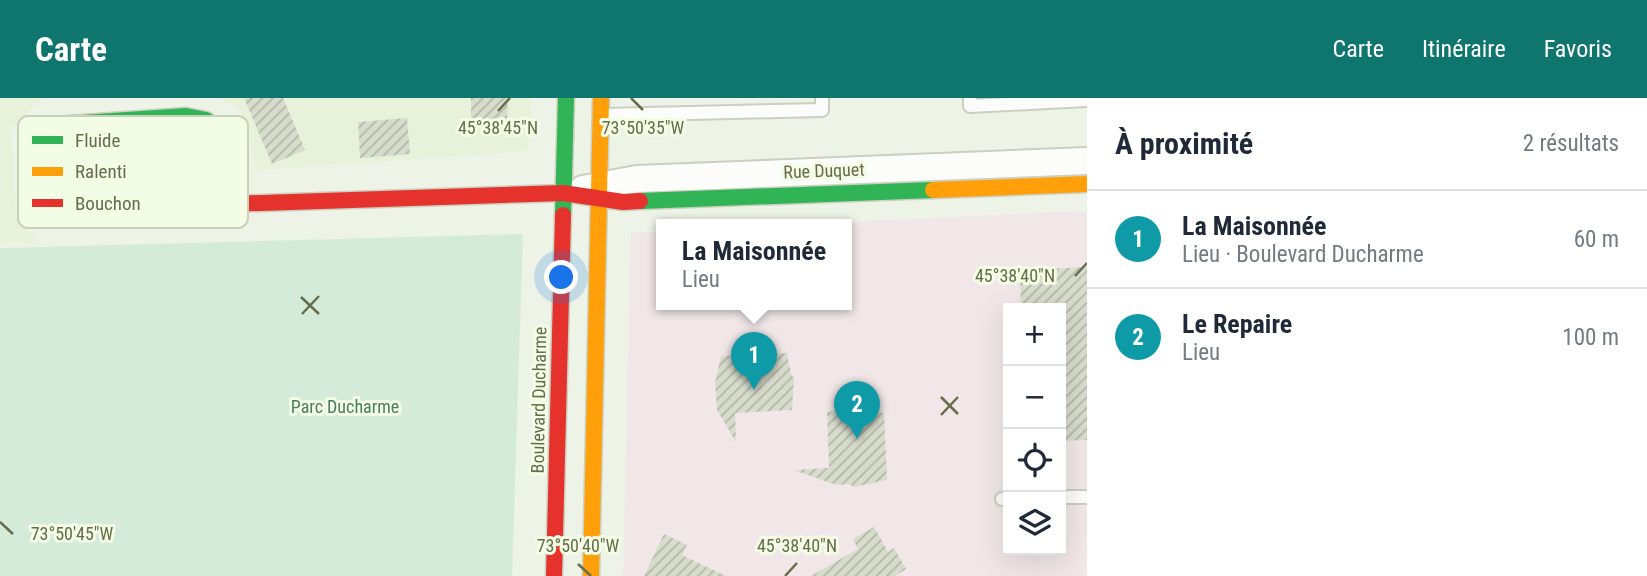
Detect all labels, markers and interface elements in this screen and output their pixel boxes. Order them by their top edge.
text: Carte [35,30,107,69]
text: Carte [1333,35,1384,63]
text: Itinéraire [1422,35,1506,63]
text: Favoris [1544,35,1612,63]
legend [18,116,248,228]
text: 45°38'45"N [458,117,538,138]
text: 73°50'35"W [602,117,685,138]
text: À proximité [1115,126,1253,161]
text: Fluide [75,129,120,152]
text: 2 résultats [1523,130,1619,157]
street label: Rue Duquet [783,159,865,182]
text: Ralenti [75,160,127,183]
text: Bouchon [75,192,141,215]
text: La Maisonnée [1182,211,1326,241]
popup [656,219,852,310]
text: 1 [1132,226,1144,253]
text: 60 m [1574,226,1619,253]
text: La Maisonnée [682,236,826,266]
text: Lieu · Boulevard Ducharme [1182,241,1424,268]
your location [544,260,578,294]
text: 45°38'40"N [975,265,1055,286]
text: Lieu [682,266,720,293]
map controls [1003,303,1066,555]
button: + [1003,303,1066,366]
text: Le Repaire [1182,309,1292,339]
text: 2 [1132,324,1144,351]
text: 100 m [1562,324,1619,351]
street label: Boulevard Ducharme [527,326,550,473]
pin: 1 [731,332,777,390]
text: Lieu [1182,339,1220,366]
button: − [1003,366,1066,429]
pin: 2 [834,381,880,439]
park label: Parc Ducharme [291,396,399,417]
button: locate [1003,429,1066,492]
button: layers [1003,492,1066,555]
text: 73°50'45"W [31,523,114,544]
text: 73°50'40"W [537,535,620,556]
text: 45°38'40"N [757,535,837,556]

